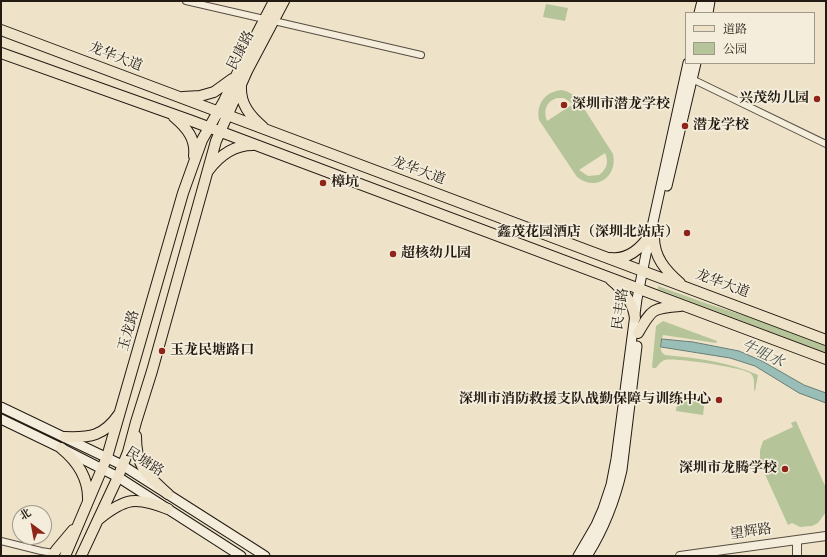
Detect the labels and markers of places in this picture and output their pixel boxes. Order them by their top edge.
place label: 兴茂幼儿园 [739,91,809,107]
marker: 兴茂幼儿园 [812,94,822,104]
place label: 深圳市潜龙学校 [572,97,670,113]
marker: 深圳市潜龙学校 [559,100,569,110]
place label: 潜龙学校 [693,118,749,134]
marker: 潜龙学校 [680,121,690,131]
place label: 樟坑 [331,175,359,191]
marker: 樟坑 [318,178,328,188]
place label: 鑫茂花园酒店（深圳北站店） [497,225,679,241]
marker: 鑫茂花园酒店（深圳北站店） [682,228,692,238]
place label: 超核幼儿园 [401,246,471,262]
marker: 超核幼儿园 [388,249,398,259]
place label: 玉龙民塘路口 [170,343,254,359]
marker: 玉龙民塘路口 [157,346,167,356]
place label: 深圳市消防救援支队战勤保障与训练中心 [459,392,711,408]
marker: 深圳市消防救援支队战勤保障与训练中心 [714,395,724,405]
place label: 深圳市龙腾学校 [679,461,777,477]
marker: 深圳市龙腾学校 [780,464,790,474]

